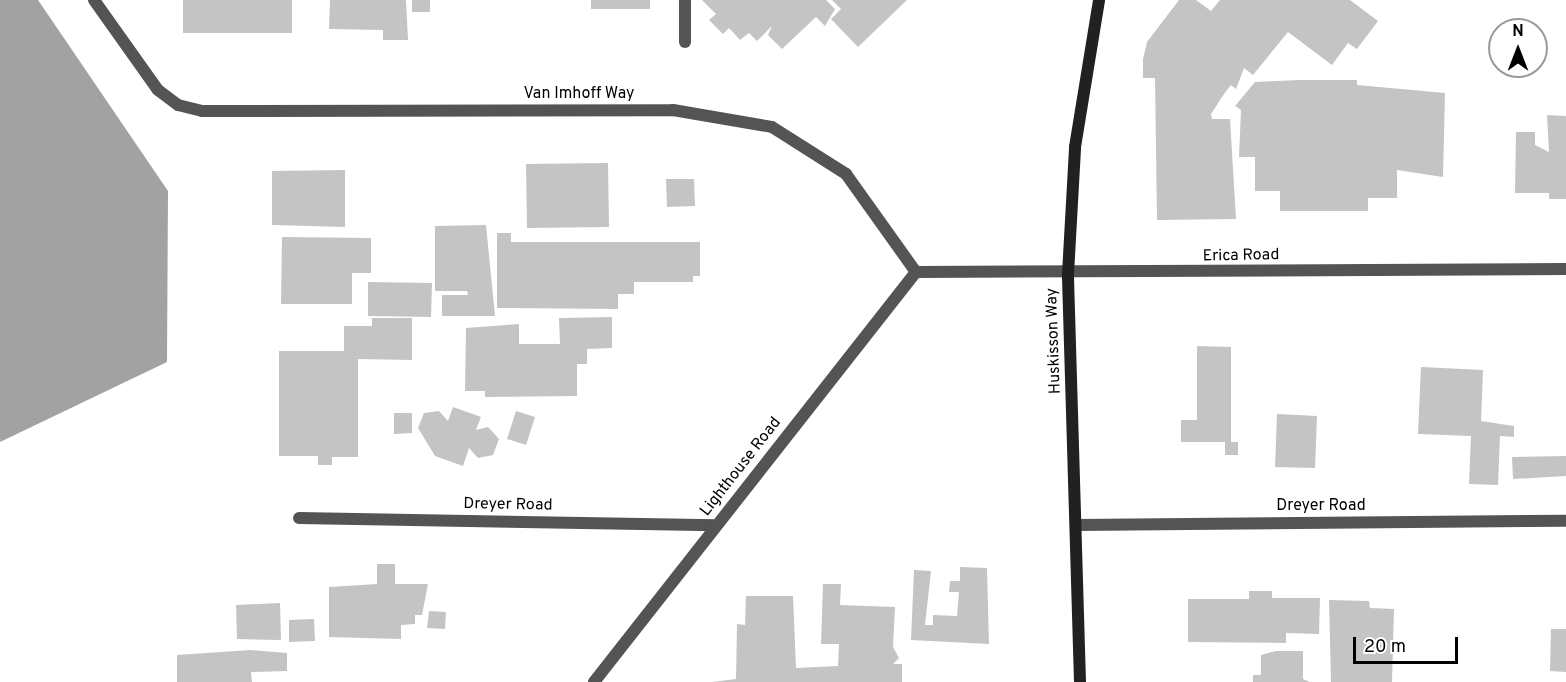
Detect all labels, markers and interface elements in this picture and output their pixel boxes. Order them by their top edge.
north arrow [1488,18,1548,78]
text: N [1512,22,1524,42]
street label: Van Imhoff Way [523,84,635,104]
street label: Erica Road [1202,246,1280,266]
street label: Huskisson Way [1043,287,1065,395]
street label: Lighthouse Road [696,414,786,520]
street label: Dreyer Road [463,495,553,515]
street label: Dreyer Road [1276,496,1366,516]
scale bar [1356,625,1461,663]
text: 20 m [1364,636,1406,659]

